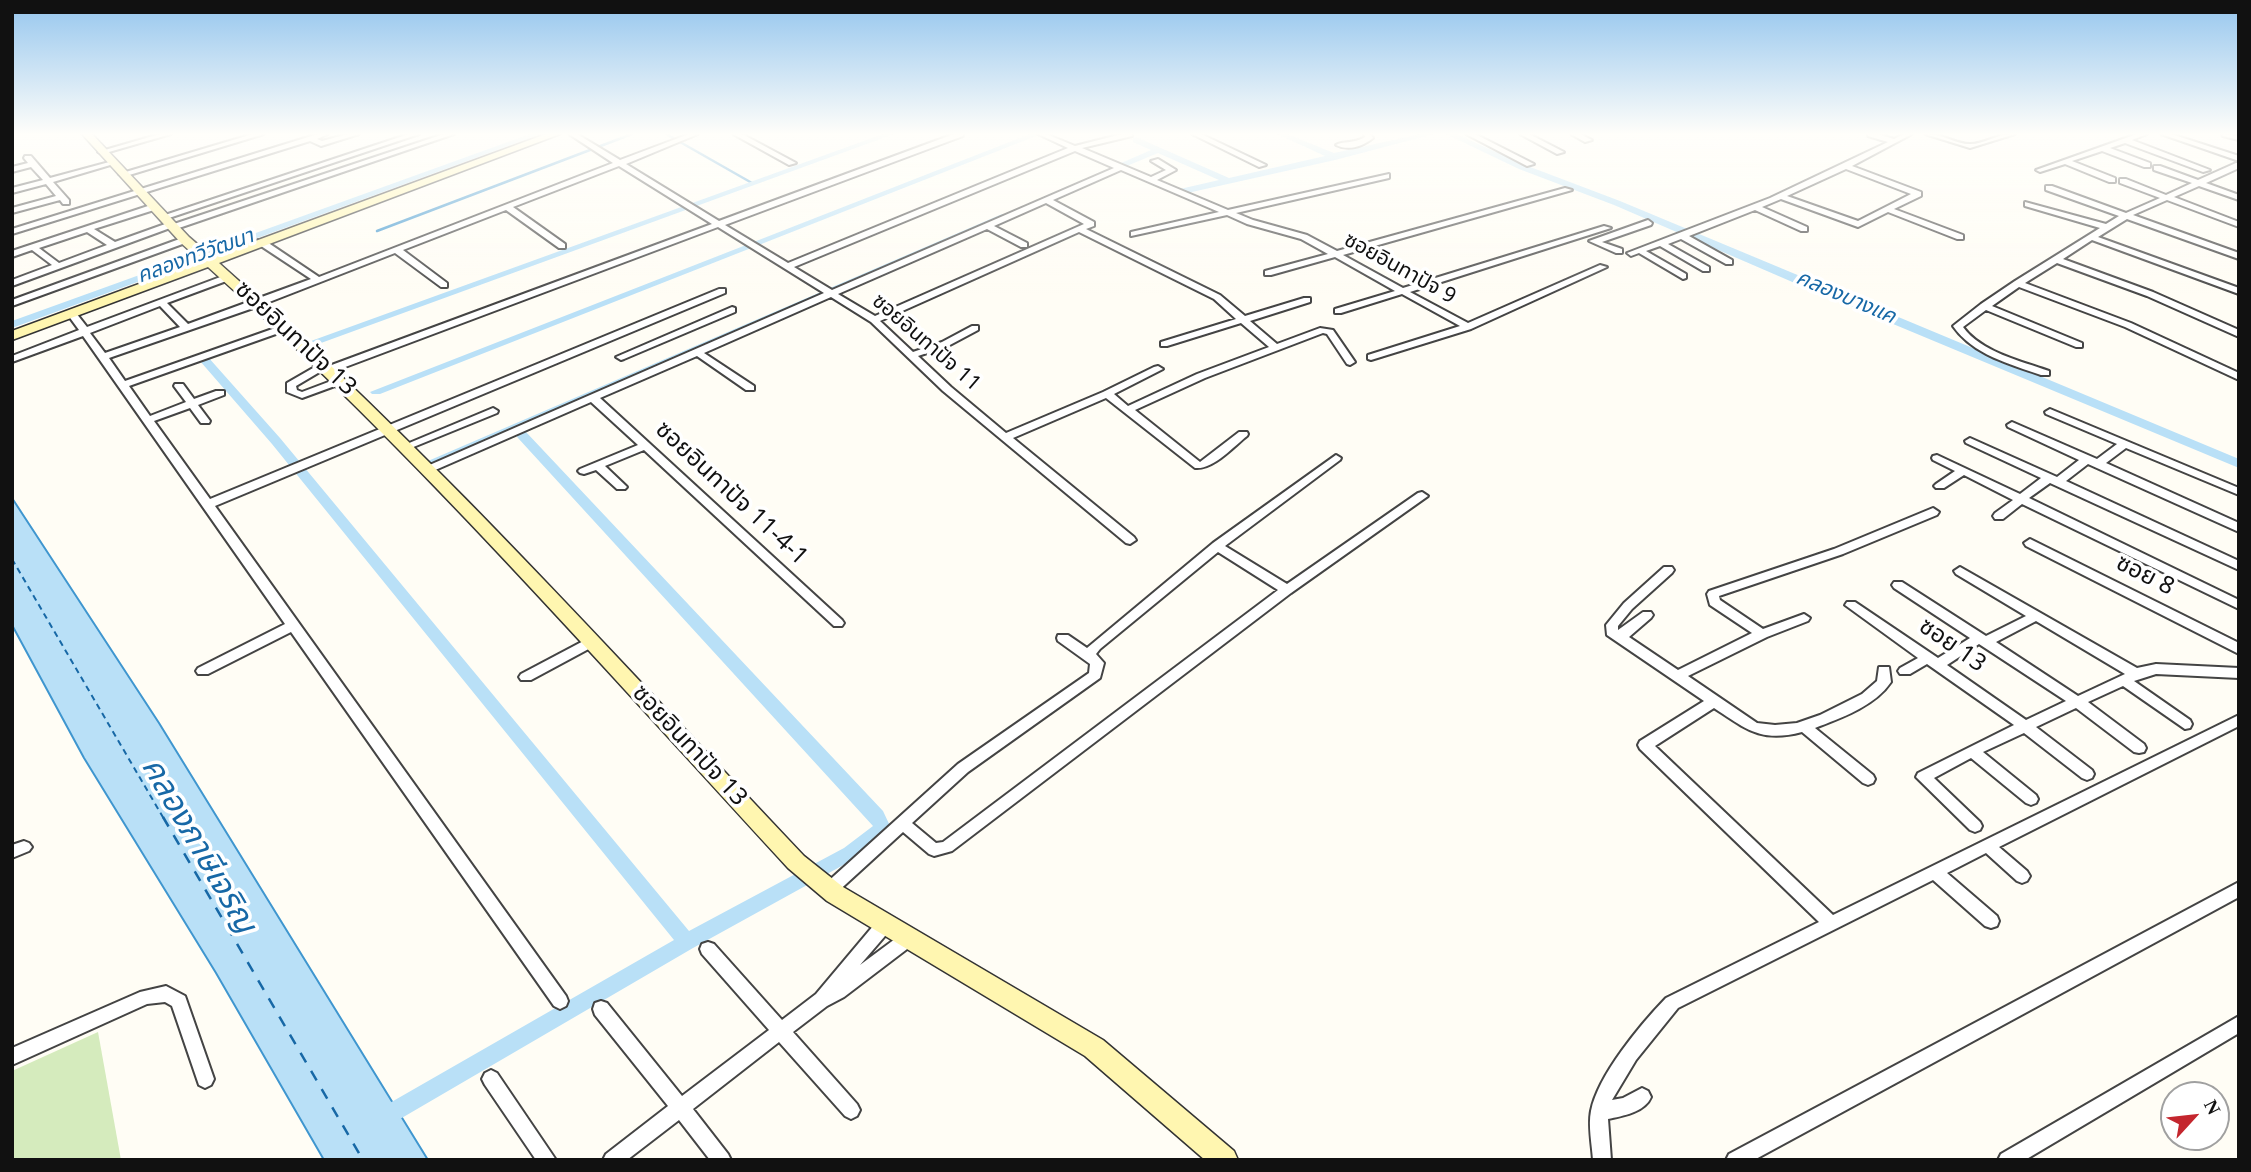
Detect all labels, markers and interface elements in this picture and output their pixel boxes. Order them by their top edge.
water label: คลองทวีวัฒนา [134,225,258,291]
street label: ซอยอินทาปัจ 9 [1339,229,1459,311]
water label: คลองบางแค [1792,267,1898,331]
street label: ซอยอินทาปัจ 13 [227,277,361,403]
street label: ซอยอินทาปัจ 11 [865,290,985,398]
street label: ซอยอินทาปัจ 11-4-1 [648,417,812,573]
street label: ซอย 8 [2110,550,2178,604]
street label: ซอย 13 [1912,614,1990,680]
street label: ซอยอินทาปัจ 13 [625,680,751,814]
water label: คลองภาษีเจริญ [130,752,262,942]
north arrow [2160,1081,2230,1151]
text: N [2200,1096,2225,1118]

